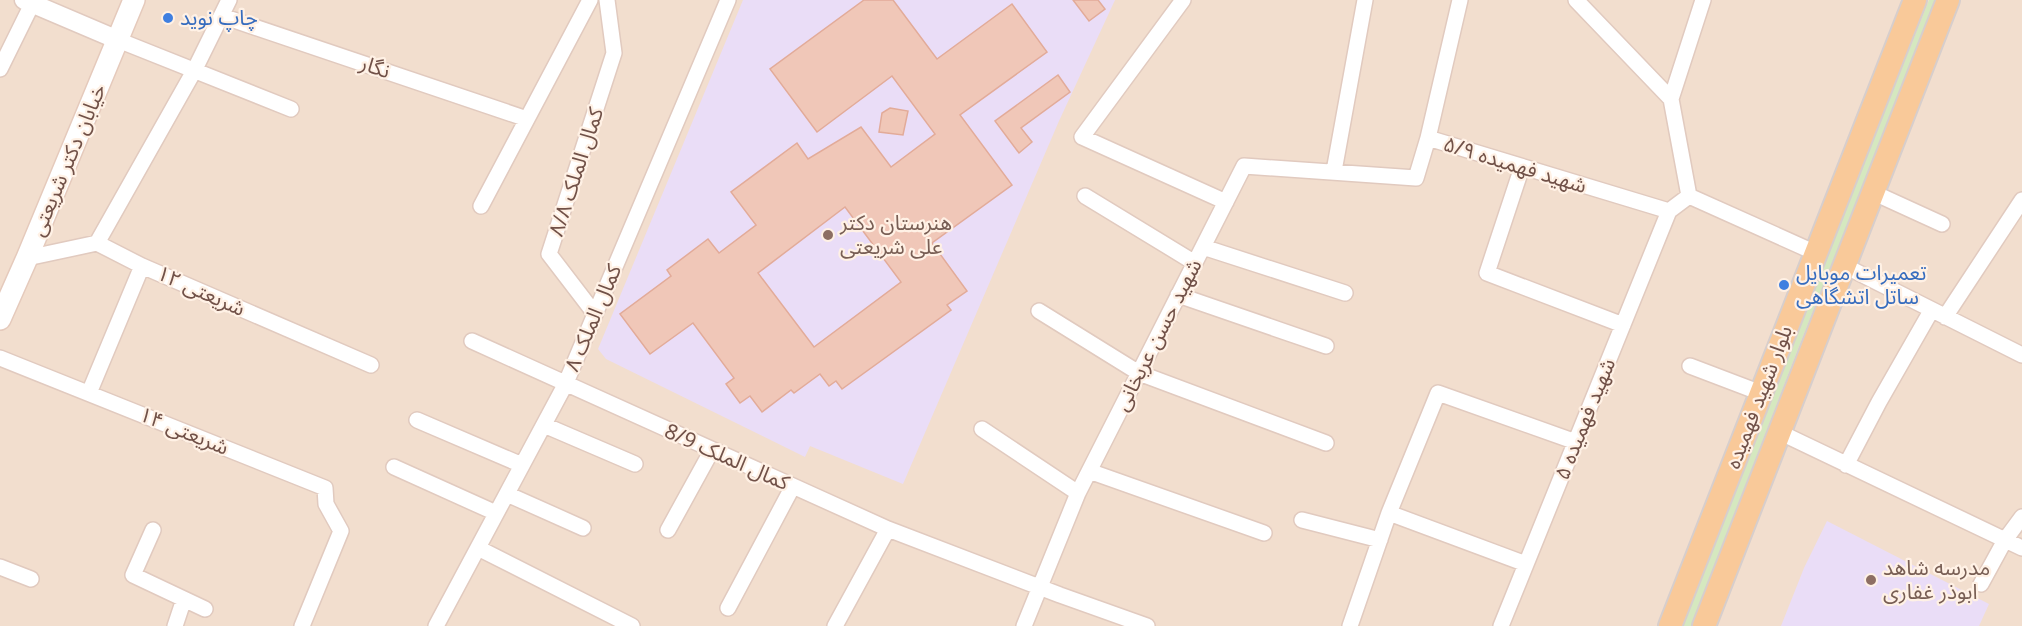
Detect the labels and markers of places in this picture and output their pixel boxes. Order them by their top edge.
place label: چاپ نوید [180,3,258,32]
marker: چاپ نوید [161,11,175,25]
place label: هنرستان دکتر علی شریعتی [839,208,952,260]
marker: هنرستان دکتر علی شریعتی [821,228,835,242]
place label: تعمیرات موبایل ساتل اتشگاهی [1796,258,1927,310]
marker: تعمیرات موبایل ساتل اتشگاهی [1777,278,1791,292]
place label: مدرسه شاهد ابوذر غفاری [1883,553,1990,605]
marker: مدرسه شاهد ابوذر غفاری [1864,573,1878,587]

